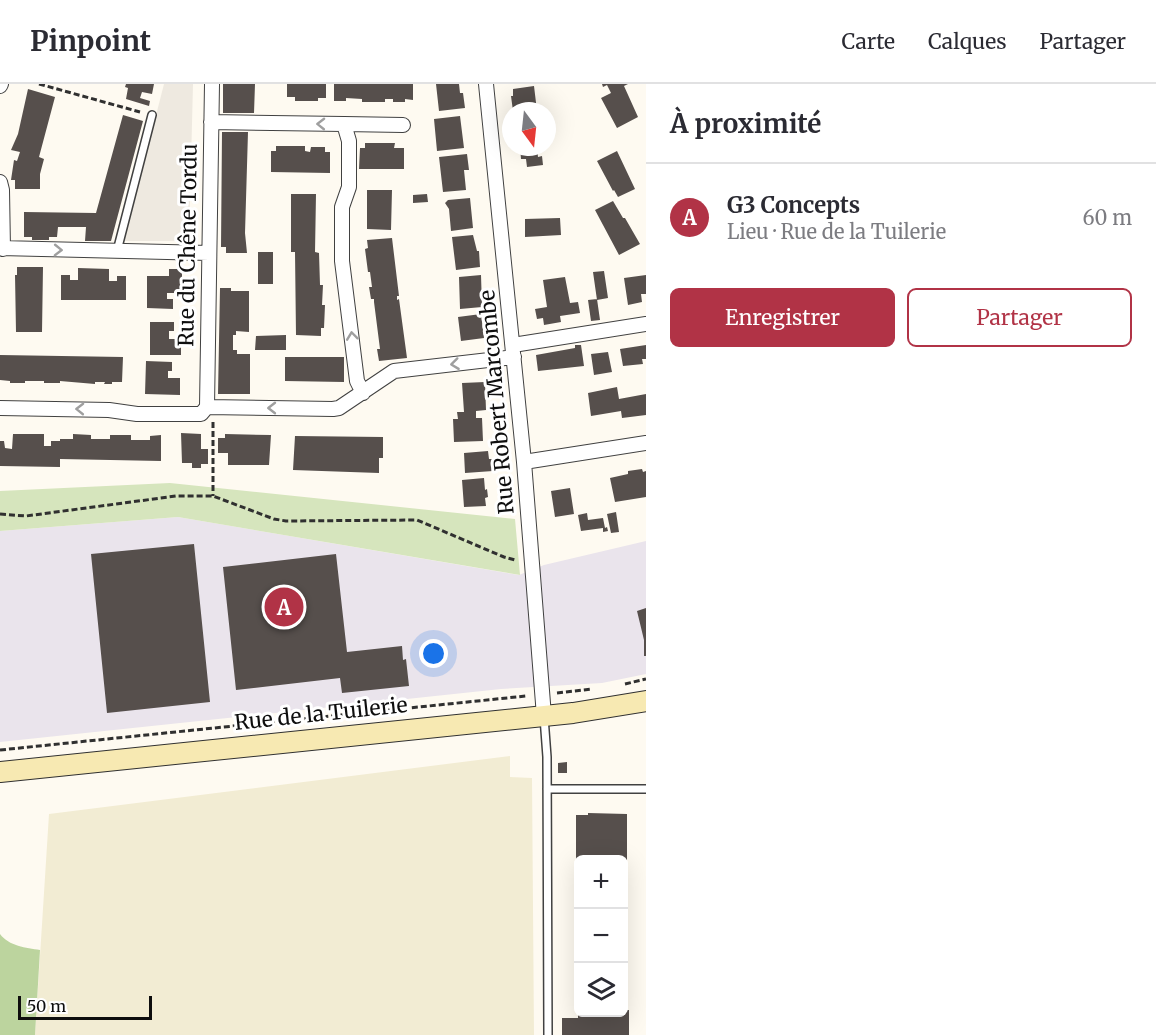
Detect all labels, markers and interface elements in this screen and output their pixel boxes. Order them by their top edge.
text: Pinpoint [30,23,151,59]
text: Carte [842,28,895,55]
text: Calques [928,28,1007,55]
text: Partager [1040,28,1126,55]
north arrow [502,102,556,156]
text: À proximité [670,107,821,140]
one-way arrow [316,118,325,130]
street label: Rue du Chêne Tordu [172,143,203,347]
text: G3 Concepts [727,191,860,219]
text: A [682,205,697,230]
text: 60 m [1082,205,1132,230]
text: Lieu · Rue de la Tuilerie [727,219,946,244]
one-way arrow [54,243,63,256]
button: Enregistrer [670,288,895,347]
button: Partager [907,288,1132,347]
street label: Rue Robert Marcombe [473,289,520,515]
one-way arrow [346,331,358,340]
one-way arrow [451,357,460,370]
one-way arrow [268,402,277,414]
one-way arrow [76,403,85,415]
pin: A [264,584,304,630]
your location [419,639,448,668]
street label: Rue de la Tuilerie [233,691,409,736]
map controls [574,855,628,1017]
button: + [574,855,628,909]
button: − [574,909,628,963]
button: layers [574,963,628,1017]
scale bar [18,993,152,1020]
text: 50 m [27,996,66,1016]

